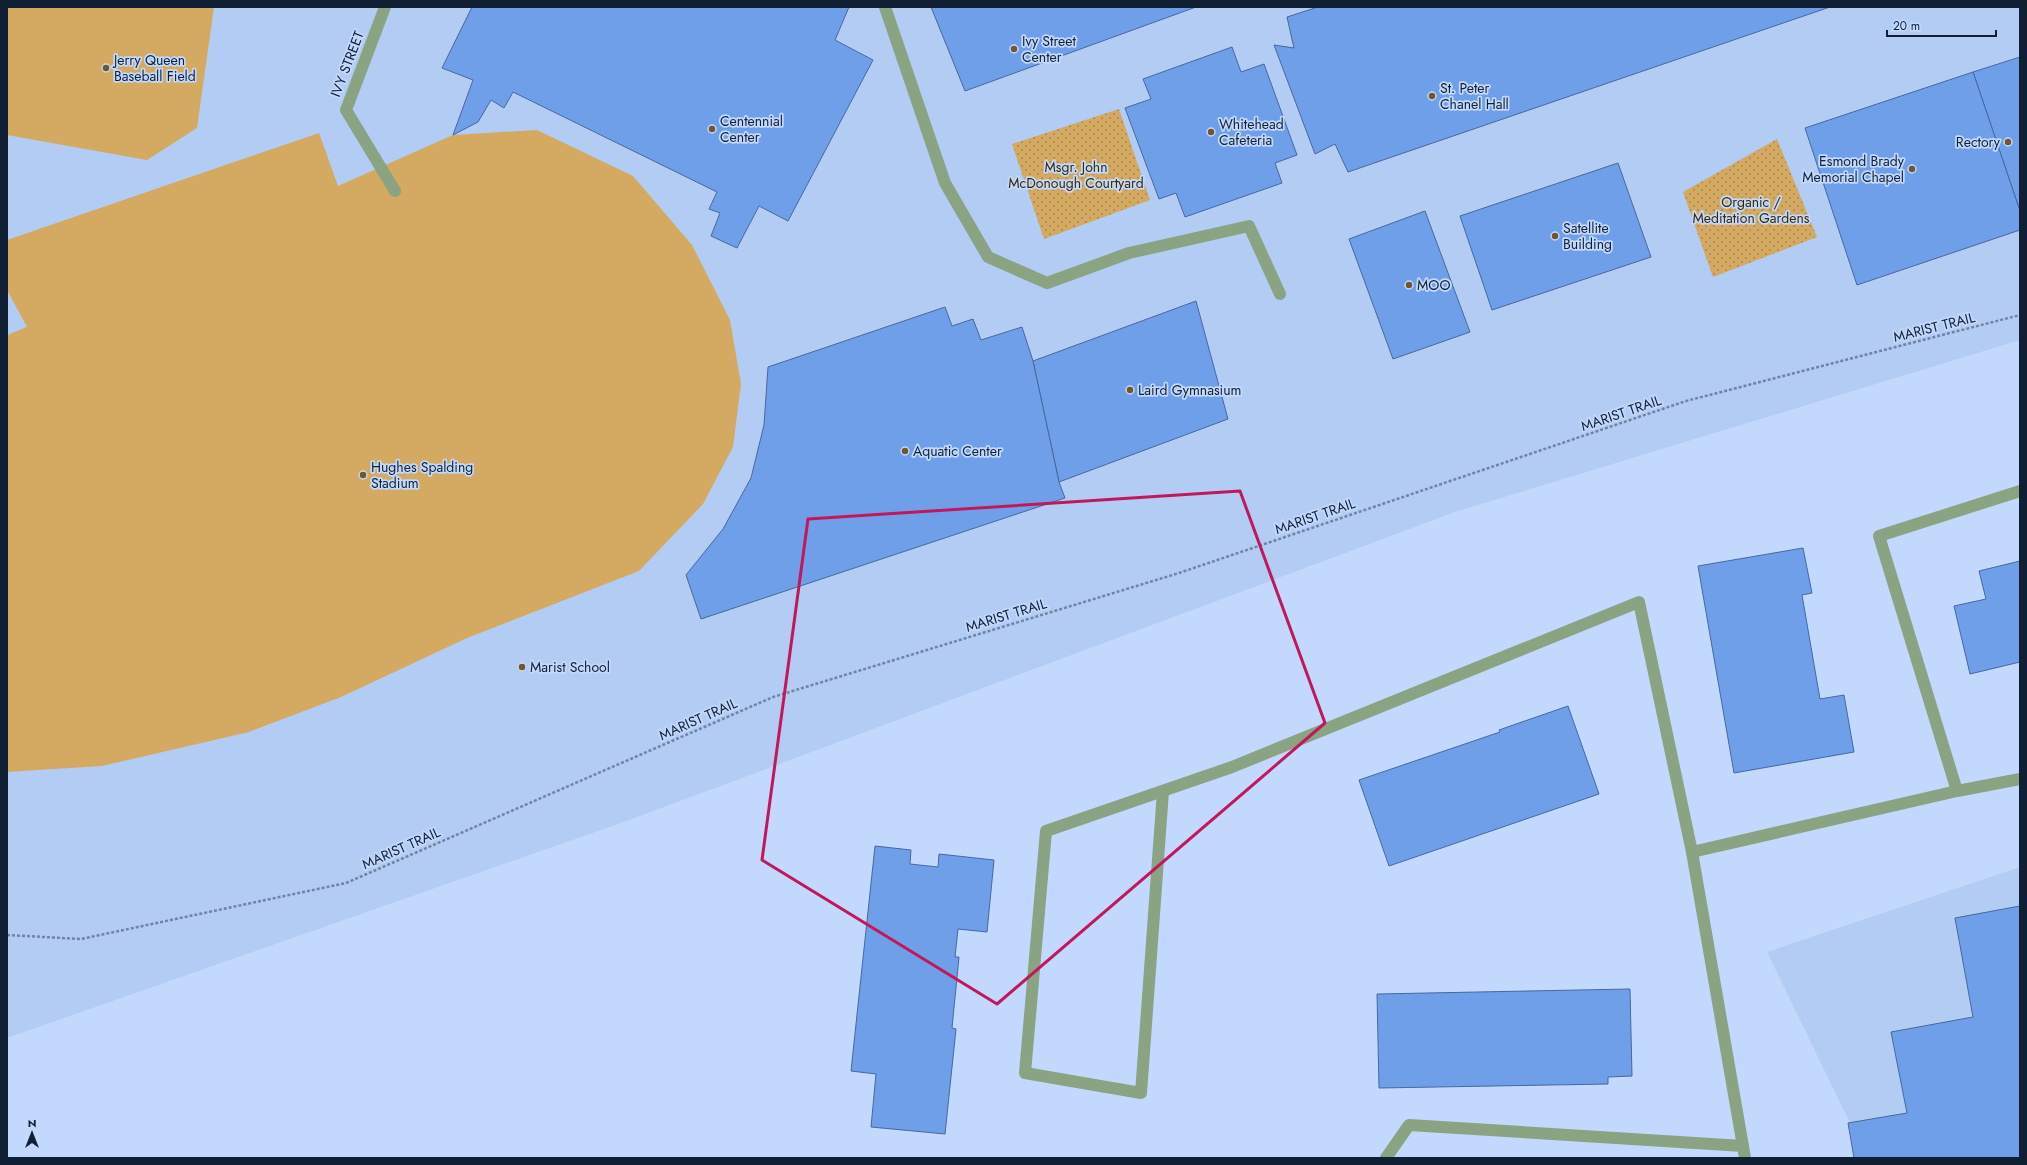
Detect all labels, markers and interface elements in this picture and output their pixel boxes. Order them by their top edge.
scale bar [1887,12,1996,38]
text: 20 m [1893,17,1920,35]
street label: IVY STREET [325,28,369,100]
place label: Ivy Street Center [1022,31,1076,67]
marker: Ivy Street Center [1009,44,1019,54]
place label: Jerry Queen Baseball Field [112,50,196,86]
marker: Jerry Queen Baseball Field [101,63,111,73]
place label: St. Peter Chanel Hall [1440,78,1509,114]
marker: St. Peter Chanel Hall [1427,91,1437,101]
place label: Centennial Center [720,111,783,147]
place label: Whitehead Cafeteria [1219,114,1284,150]
marker: Centennial Center [707,124,717,134]
marker: Whitehead Cafeteria [1206,127,1216,137]
place label: Rectory [1956,132,2001,152]
marker: Rectory [2003,137,2013,147]
place label: Esmond Brady Memorial Chapel [1802,151,1905,187]
park label: Msgr. John McDonough Courtyard [1008,157,1144,193]
marker: Esmond Brady Memorial Chapel [1907,164,1917,174]
park label: Organic / Meditation Gardens [1692,192,1810,228]
place label: Satellite Building [1563,218,1612,254]
marker: Satellite Building [1550,231,1560,241]
place label: MOO [1417,275,1450,295]
marker: MOO [1404,280,1414,290]
street label: MARIST TRAIL [1891,307,1978,347]
place label: Laird Gymnasium [1138,380,1241,400]
marker: Laird Gymnasium [1125,385,1135,395]
street label: MARIST TRAIL [1578,390,1664,436]
place label: Aquatic Center [913,441,1002,461]
marker: Aquatic Center [900,446,910,456]
place label: Hughes Spalding Stadium [371,457,473,493]
marker: Hughes Spalding Stadium [358,470,368,480]
street label: MARIST TRAIL [1272,493,1358,539]
street label: MARIST TRAIL [963,593,1050,637]
place label: Marist School [530,657,610,677]
marker: Marist School [517,662,527,672]
street label: MARIST TRAIL [656,693,741,745]
street label: MARIST TRAIL [359,822,444,874]
north arrow [12,1113,52,1153]
text: N [28,1115,36,1131]

